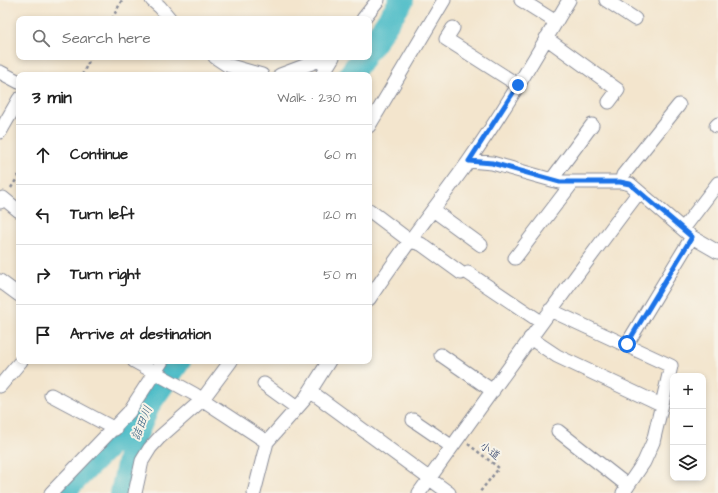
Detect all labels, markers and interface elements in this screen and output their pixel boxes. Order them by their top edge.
search box [16,16,372,60]
icon: search [30,27,52,49]
text: Search here [62,28,151,49]
route end [509,76,527,94]
text: 3 min [32,86,72,110]
text: Walk · 230 m [277,89,356,107]
icon: ahead [32,144,54,166]
text: Continue [70,144,128,165]
text: 60 m [324,146,356,164]
icon: left [32,204,54,226]
text: Turn left [70,204,134,225]
text: 120 m [323,206,356,224]
icon: right [32,264,54,286]
text: Turn right [70,264,141,285]
text: 50 m [323,266,356,284]
icon: arrive [32,324,54,346]
text: Arrive at destination [70,324,211,345]
route start [618,335,636,353]
map controls [670,373,706,481]
button: + [670,373,706,409]
water label: 詰田川 [127,403,157,443]
button: − [670,409,706,445]
street label: 小道 [477,438,503,464]
button: layers [670,445,706,481]

